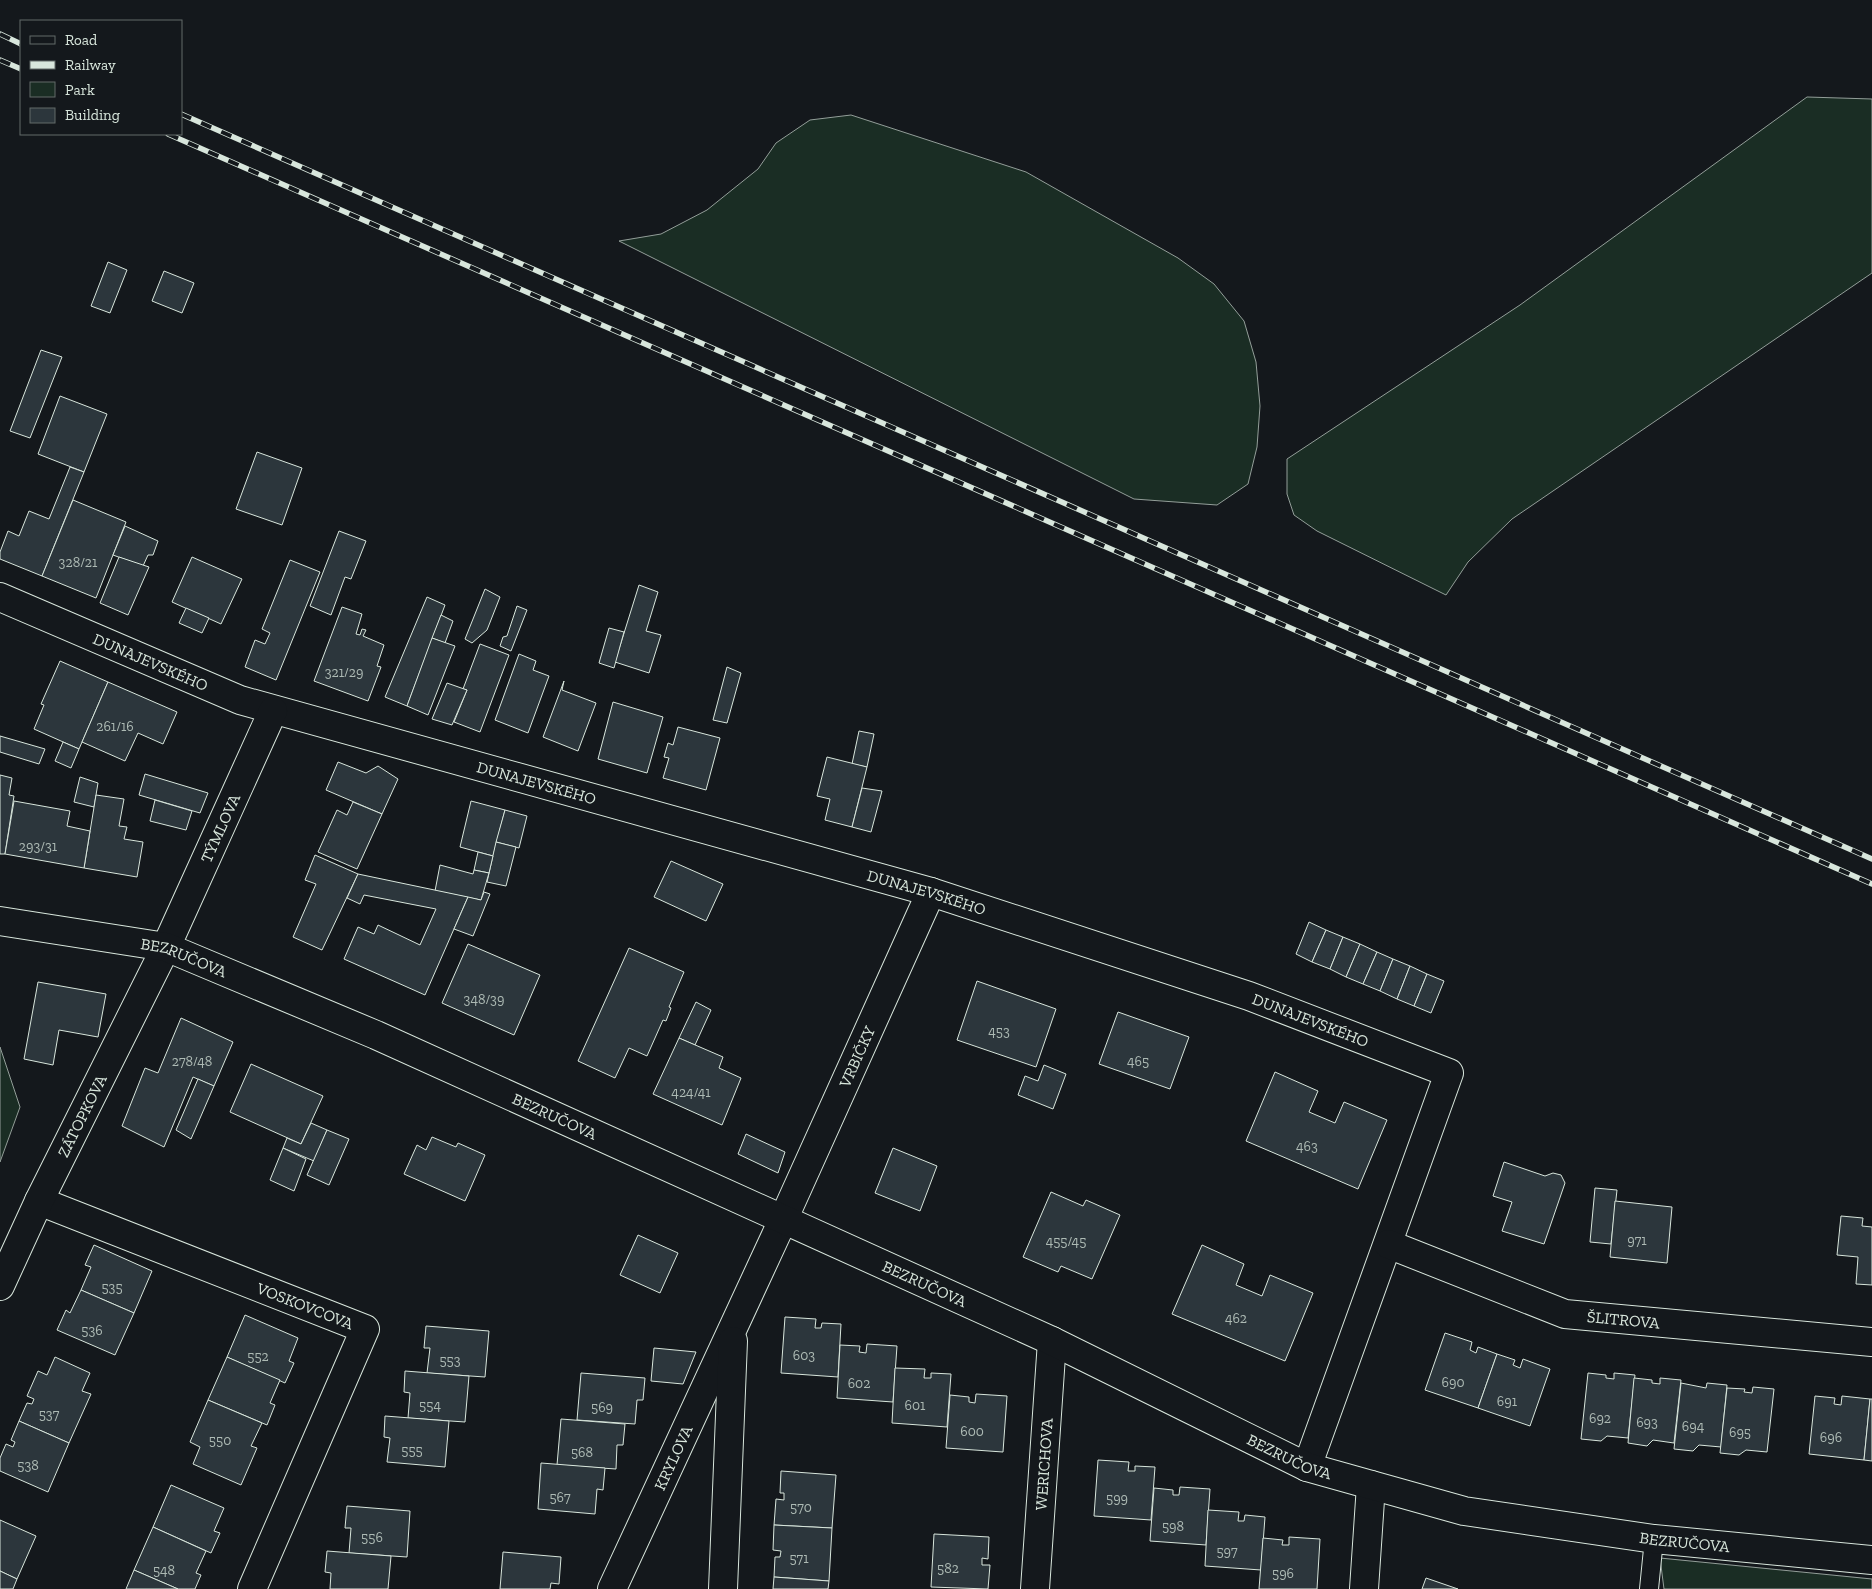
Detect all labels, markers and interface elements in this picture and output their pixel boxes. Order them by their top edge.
legend [20,20,182,135]
text: Road [65,31,98,49]
text: Railway [65,56,116,74]
text: Park [65,81,95,99]
text: Building [65,106,120,124]
house number: 328/21 [59,554,98,571]
street label: DUNAJEVSKÉHO [90,629,211,695]
house number: 321/29 [325,664,363,681]
house number: 261/16 [96,718,134,735]
street label: DUNAJEVSKÉHO [475,757,599,808]
street label: TÝMLOVA [196,790,244,866]
house number: 293/31 [19,838,58,855]
street label: DUNAJEVSKÉHO [865,865,989,919]
street label: BEZRUČOVA [140,934,230,981]
street label: DUNAJEVSKÉHO [1250,989,1372,1051]
house number: 348/39 [464,991,504,1008]
street label: VRBIČKY [834,1023,879,1091]
house number: 453 [988,1023,1010,1040]
house number: 278/48 [172,1053,212,1070]
house number: 465 [1127,1053,1149,1070]
street label: ZÁTOPKOVA [53,1071,111,1160]
house number: 424/41 [671,1084,711,1101]
street label: BEZRUČOVA [510,1089,601,1144]
house number: 463 [1296,1138,1318,1155]
house number: 971 [1627,1232,1647,1249]
house number: 455/45 [1046,1233,1086,1250]
street label: BEZRUČOVA [880,1256,970,1311]
street label: VOSKOVCOVA [253,1278,357,1333]
house number: 535 [101,1279,123,1296]
street label: ŠLITROVA [1586,1307,1661,1332]
house number: 462 [1225,1310,1247,1327]
house number: 536 [81,1322,103,1339]
house number: 603 [793,1347,815,1364]
house number: 552 [247,1348,269,1365]
house number: 553 [439,1352,461,1369]
house number: 690 [1442,1374,1464,1391]
house number: 602 [848,1375,870,1392]
house number: 691 [1497,1393,1518,1410]
house number: 554 [419,1397,441,1414]
house number: 601 [905,1397,926,1414]
house number: 569 [591,1399,613,1416]
house number: 537 [39,1406,60,1423]
house number: 692 [1589,1410,1611,1427]
house number: 693 [1636,1414,1658,1431]
street label: WERICHOVA [1031,1417,1056,1511]
house number: 694 [1682,1418,1705,1435]
street label: KRYLOVA [650,1421,696,1493]
house number: 600 [960,1423,984,1440]
house number: 695 [1729,1424,1751,1441]
street label: BEZRUČOVA [1244,1429,1334,1483]
house number: 696 [1820,1429,1842,1446]
house number: 550 [209,1432,231,1449]
house number: 555 [401,1442,423,1459]
house number: 568 [571,1444,593,1461]
house number: 538 [17,1457,39,1474]
house number: 567 [549,1489,571,1506]
house number: 599 [1106,1490,1128,1507]
house number: 570 [790,1499,812,1516]
house number: 598 [1162,1518,1184,1535]
street label: BEZRUČOVA [1638,1527,1731,1556]
house number: 556 [361,1529,383,1546]
house number: 597 [1216,1543,1238,1560]
house number: 571 [789,1550,809,1567]
house number: 582 [937,1560,959,1577]
house number: 548 [153,1562,175,1579]
house number: 596 [1272,1565,1294,1582]

